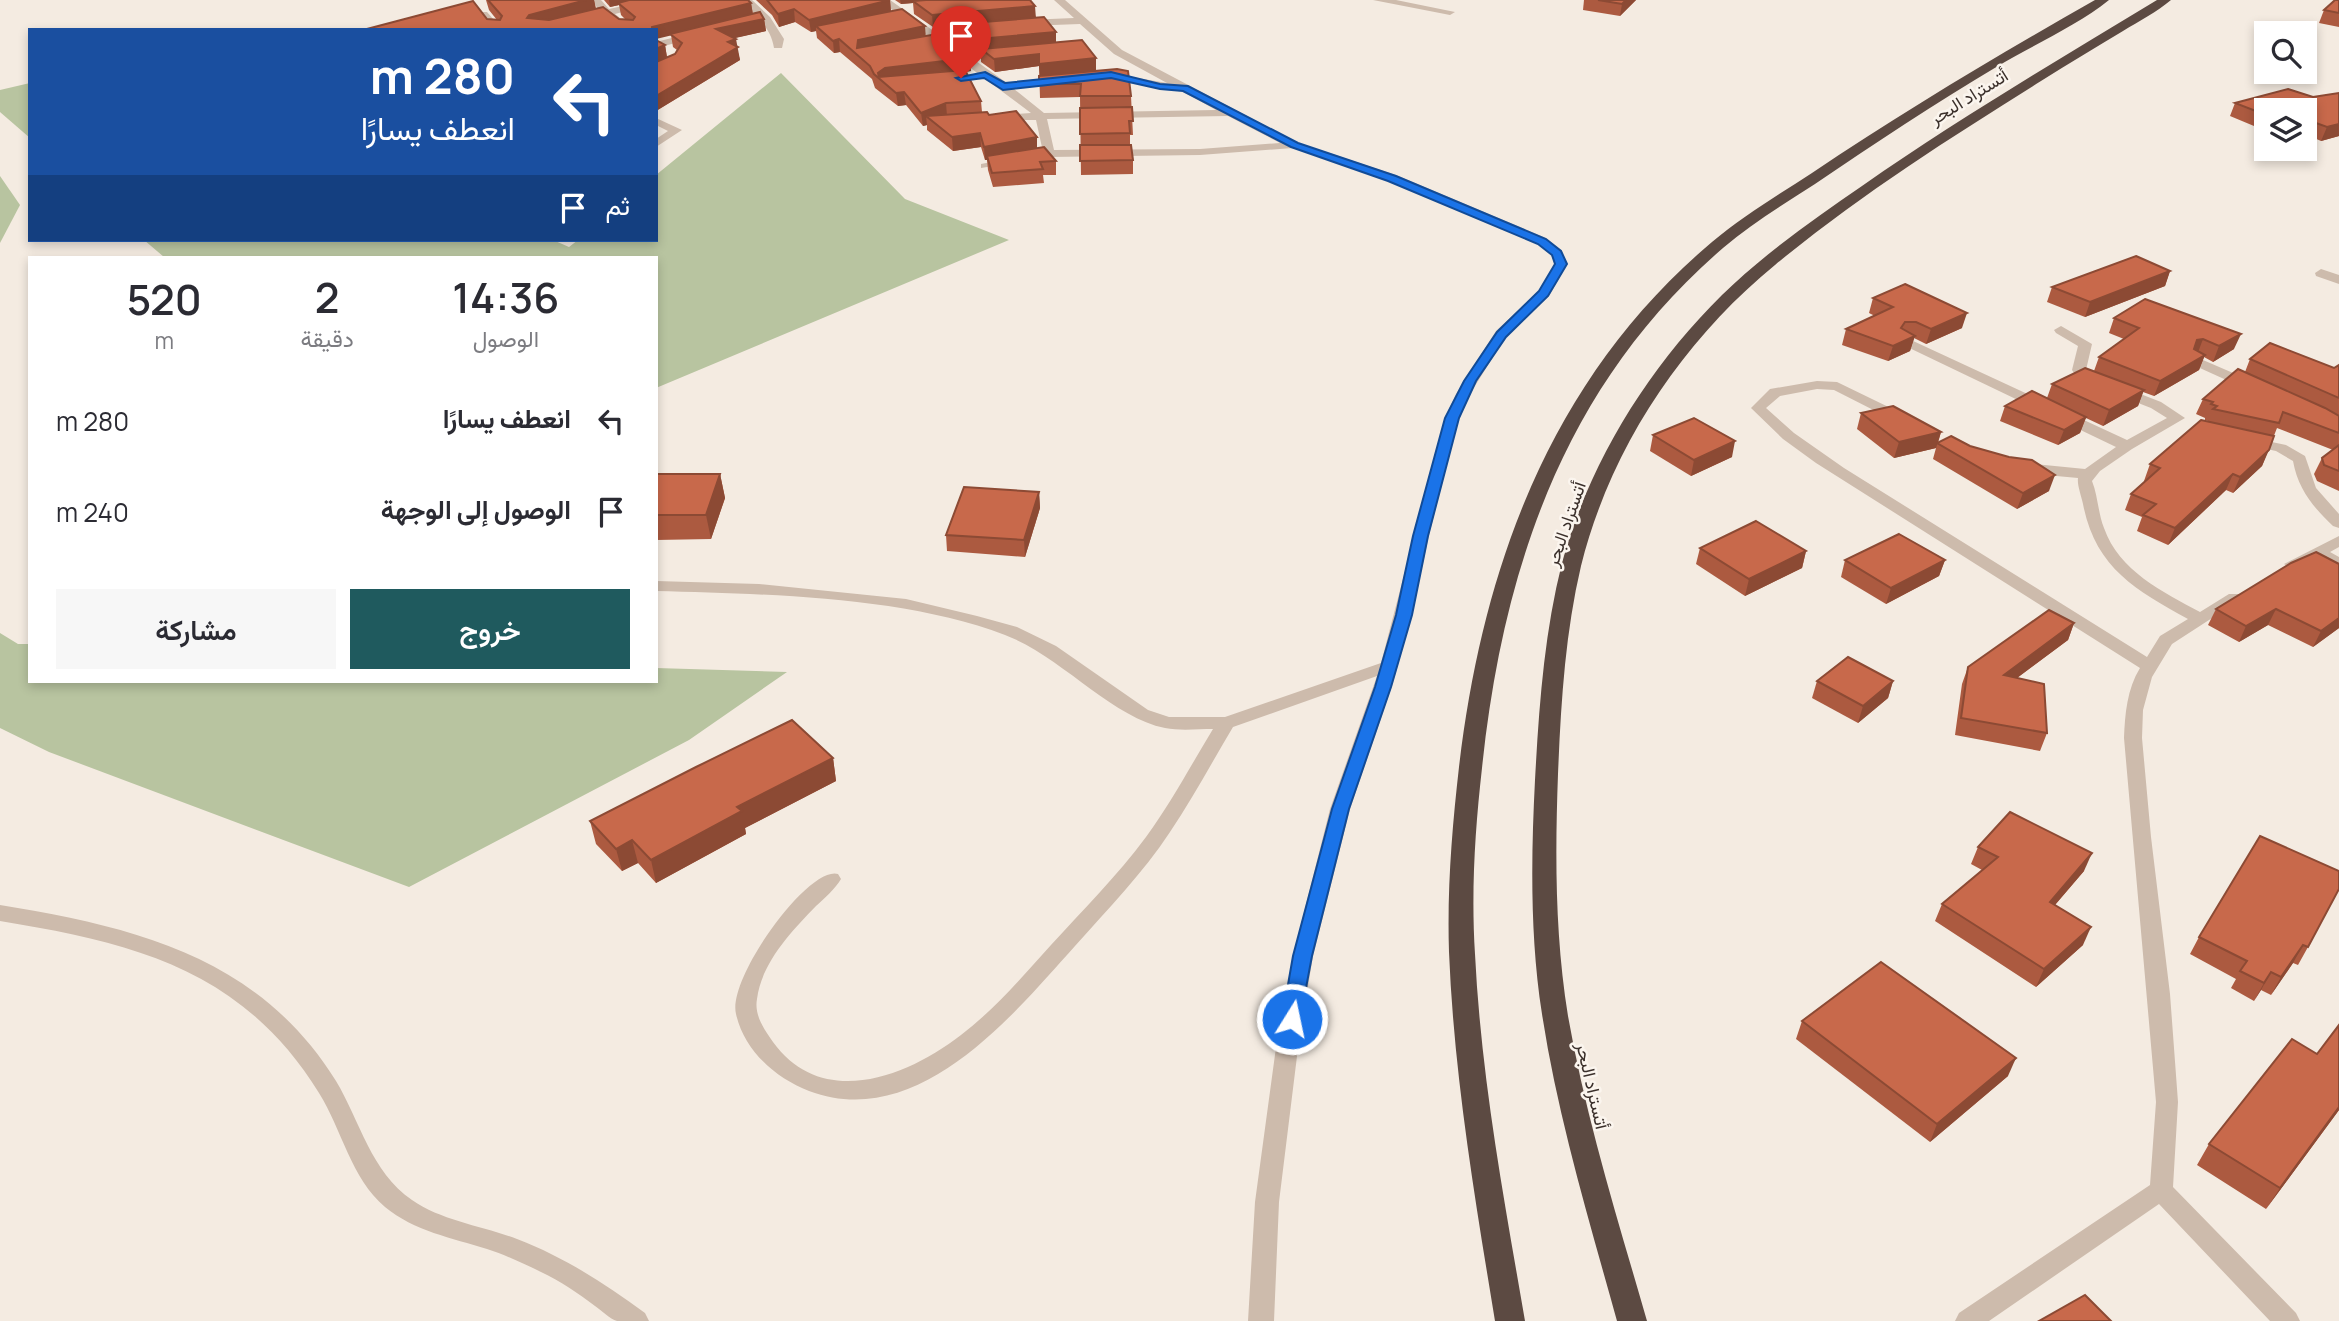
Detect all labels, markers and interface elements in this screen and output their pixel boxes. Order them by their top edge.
pin [931,6,991,78]
icon: arrive [942,17,980,55]
map controls [2254,21,2317,161]
button: search [2254,21,2317,84]
text: 280 m [370,42,515,109]
icon: left [539,56,630,147]
street label: أتستراد البحر [1924,63,2012,130]
button: layers [2254,98,2317,161]
text: انعطف يسارًا [361,106,515,150]
text: ثم [606,187,630,223]
icon: arrive [554,189,592,227]
text: 2 [315,268,339,326]
text: 14:36 [452,268,559,326]
text: 520 [127,270,202,328]
text: دقيقة [300,322,354,354]
text: الوصول [473,322,539,354]
text: m [154,324,174,356]
text: انعطف يسارًا [443,400,571,436]
icon: left [592,402,630,440]
text: 280 m [56,403,129,439]
street label: أتستراد البحر [1539,478,1591,570]
text: الوصول إلى الوجهة [381,491,571,527]
icon: arrive [592,493,630,531]
text: 240 m [56,494,129,530]
button: مشاركة [56,589,336,669]
button: خروج [350,589,630,669]
position arrow [1255,982,1329,1056]
street label: أتستراد البحر [1571,1039,1615,1131]

